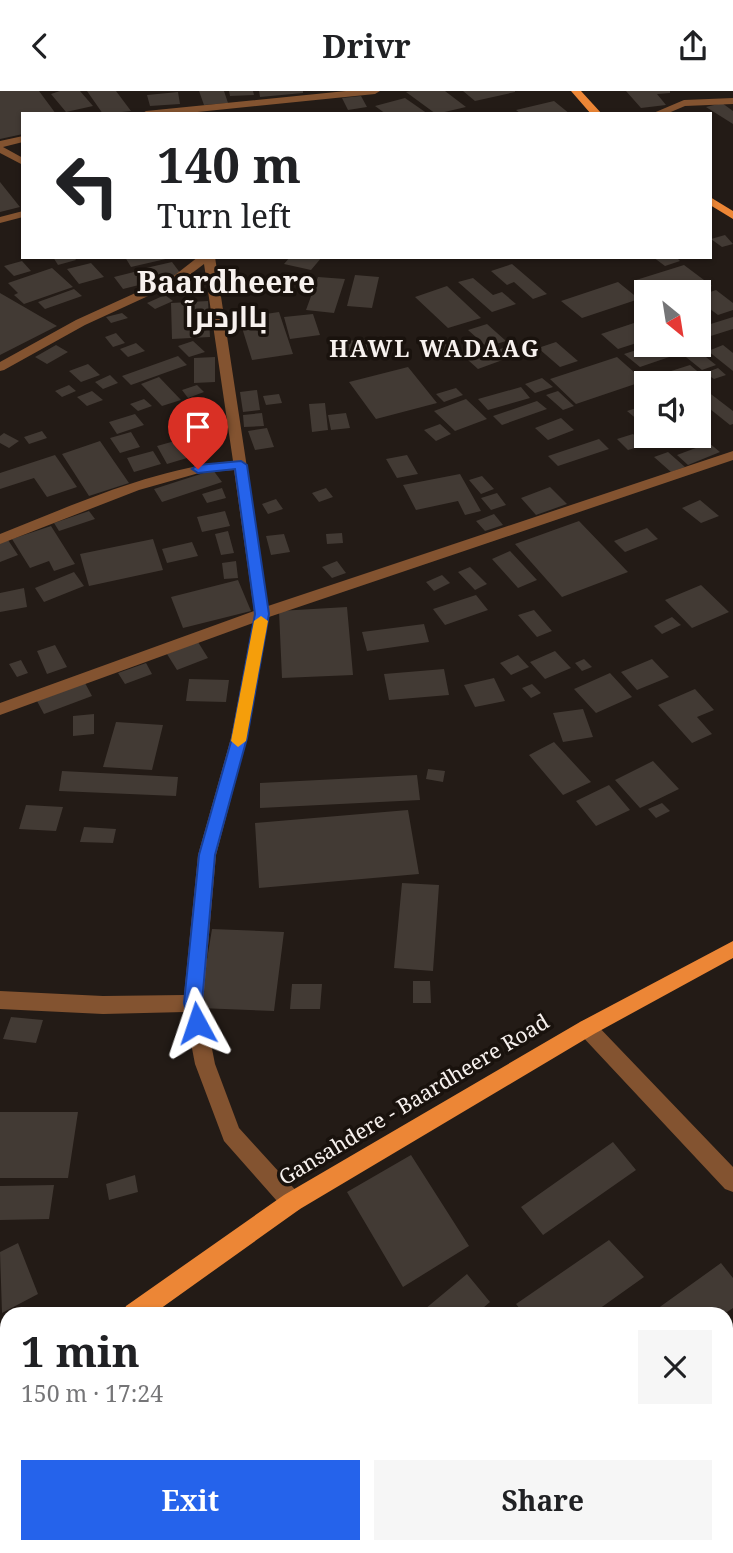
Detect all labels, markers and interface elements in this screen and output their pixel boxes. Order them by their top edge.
text: Drivr [322,24,411,67]
icon: back [21,27,59,65]
icon: share [674,27,712,65]
text: 140 m [157,131,301,197]
icon: left [42,140,133,231]
text: Turn left [157,194,291,237]
district label: Baardheere بااردىرآ [137,261,315,336]
north arrow [634,280,710,357]
map controls [634,280,711,448]
district label: HAWL WADAAG [329,332,541,364]
button: sound [634,371,711,448]
pin [168,397,228,469]
icon: arrive [179,408,217,446]
position arrow [160,986,234,1060]
street label: Gansahdere - Baardheere Road [273,1007,554,1191]
text: 1 min [21,1322,140,1379]
button: close [638,1330,712,1404]
text: 150 m · 17:24 [21,1377,163,1409]
button: Exit [21,1460,360,1540]
button: Share [374,1460,712,1540]

